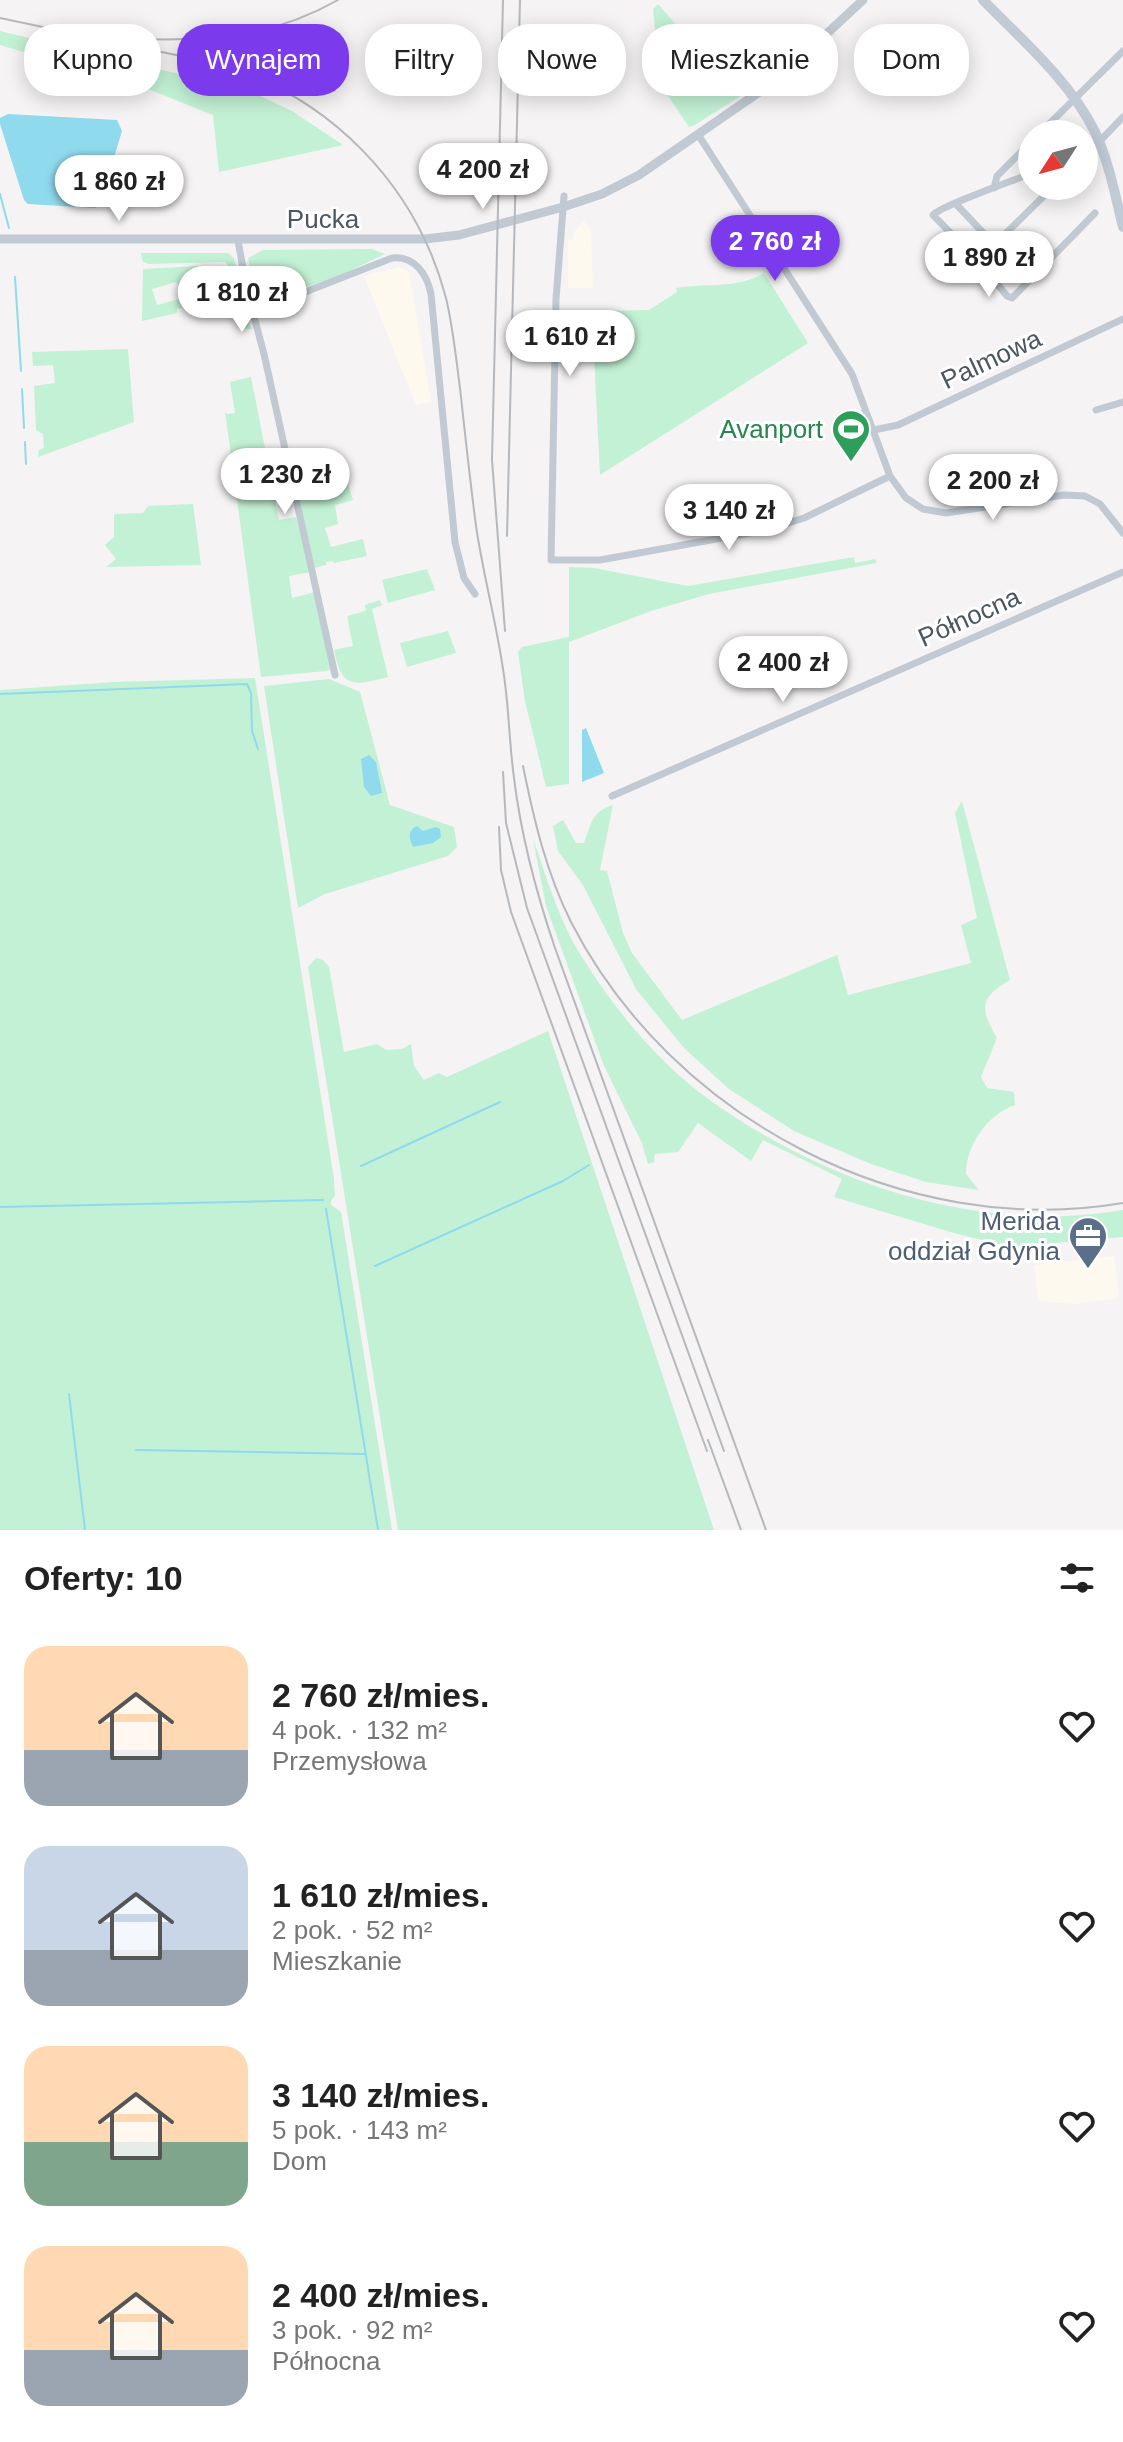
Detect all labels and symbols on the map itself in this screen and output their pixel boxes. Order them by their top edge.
north arrow [1018,120,1098,200]
pin: 4 200 zł [400,143,566,211]
pin: 1 860 zł [36,155,202,223]
street label: Pucka [287,204,360,234]
pin: 2 760 zł [692,215,858,283]
pin: 1 890 zł [906,231,1072,299]
pin: 1 810 zł [159,266,325,334]
pin: 1 610 zł [487,310,653,378]
street label: Palmowa [936,323,1046,395]
sports icon: Avanport [830,408,872,463]
place label: Avanport [719,414,824,444]
pin: 1 230 zł [202,448,368,516]
pin: 2 200 zł [910,454,1076,522]
pin: 3 140 zł [646,484,812,552]
street label: Północna [913,581,1025,653]
pin: 2 400 zł [700,636,866,704]
place label: Merida oddział Gdynia [888,1206,1061,1266]
office icon: Merida oddział Gdynia [1067,1215,1109,1270]

